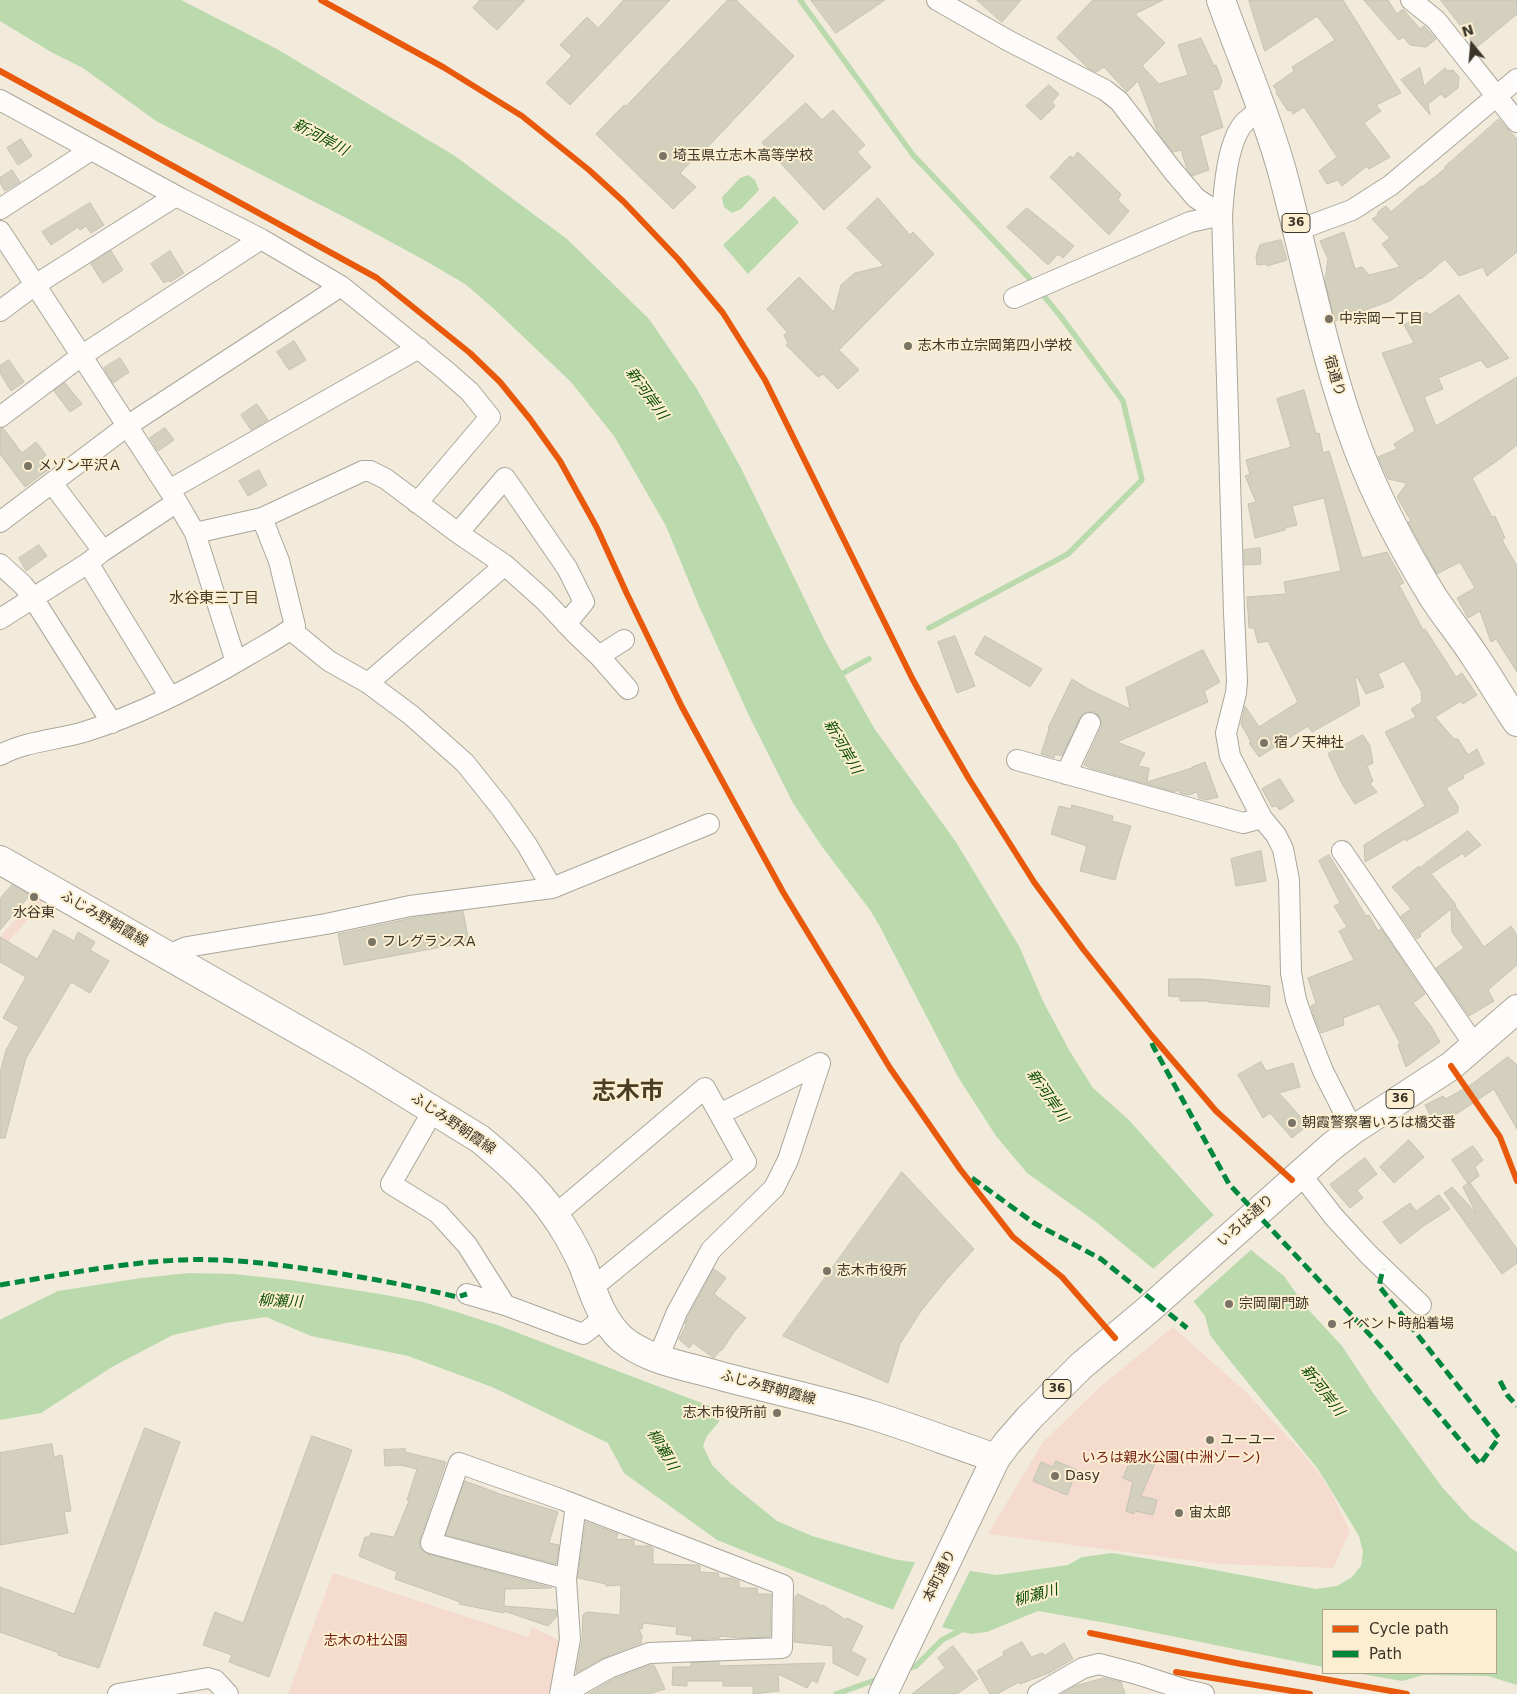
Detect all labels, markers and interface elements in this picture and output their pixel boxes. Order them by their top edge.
north arrow [1447,20,1497,70]
text: N [1460,21,1476,40]
water label: 新河岸川 [289,116,351,160]
place label: 埼玉県立志木高等学校 [673,148,813,164]
marker: 埼玉県立志木高等学校 [657,150,669,162]
road number: 36 [1282,214,1310,232]
place label: 中宗岡一丁目 [1339,311,1423,327]
marker: 中宗岡一丁目 [1323,313,1335,325]
place label: 志木市立宗岡第四小学校 [918,338,1072,354]
marker: 志木市立宗岡第四小学校 [902,340,914,352]
street label: 宿通り [1320,353,1348,399]
water label: 新河岸川 [621,364,671,424]
place label: メゾン平沢Ａ [38,458,122,474]
marker: メゾン平沢Ａ [22,460,34,472]
district label: 水谷東三丁目 [169,590,259,608]
water label: 新河岸川 [819,717,865,777]
place label: 宿ノ天神社 [1274,735,1344,751]
marker: 宿ノ天神社 [1258,737,1270,749]
street label: ふじみ野朝霞線 [57,887,151,951]
marker: 水谷東 [28,891,40,903]
place label: 水谷東 [13,905,55,921]
place label: フレグランスA [382,934,476,950]
marker: フレグランスA [366,936,378,948]
water label: 新河岸川 [1022,1066,1072,1126]
district label: 志木市 [592,1079,664,1107]
street label: ふじみ野朝霞線 [408,1090,498,1158]
road number: 36 [1386,1090,1414,1108]
place label: 朝霞警察署いろは橋交番 [1302,1115,1456,1131]
marker: 朝霞警察署いろは橋交番 [1286,1117,1298,1129]
street label: いろは通り [1214,1191,1278,1251]
place label: 志木市役所 [837,1263,907,1279]
marker: 志木市役所 [821,1265,833,1277]
water label: 柳瀬川 [257,1292,303,1312]
place label: 宗岡閘門跡 [1239,1296,1309,1312]
marker: 宗岡閘門跡 [1223,1298,1235,1310]
place label: イベント時船着場 [1342,1316,1454,1332]
marker: イベント時船着場 [1326,1318,1338,1330]
water label: 新河岸川 [1296,1362,1348,1420]
street label: ふじみ野朝霞線 [718,1367,818,1409]
road number: 36 [1043,1380,1071,1398]
place label: 志木市役所前 [683,1405,767,1421]
marker: 志木市役所前 [771,1407,783,1419]
water label: 柳瀬川 [643,1426,681,1474]
place label: ユーユー [1220,1432,1276,1448]
marker: ユーユー [1204,1434,1216,1446]
park label: いろは親水公園(中洲ゾーン) [1082,1450,1260,1466]
place label: Dasy [1065,1468,1100,1484]
marker: Dasy [1049,1470,1061,1482]
place label: 宙太郎 [1189,1505,1231,1521]
marker: 宙太郎 [1173,1507,1185,1519]
street label: 本町通り [920,1547,960,1605]
water label: 柳瀬川 [1012,1581,1060,1611]
legend [1322,1609,1497,1674]
text: Cycle path [1369,1620,1449,1638]
park label: 志木の杜公園 [324,1633,408,1649]
text: Path [1369,1645,1402,1663]

